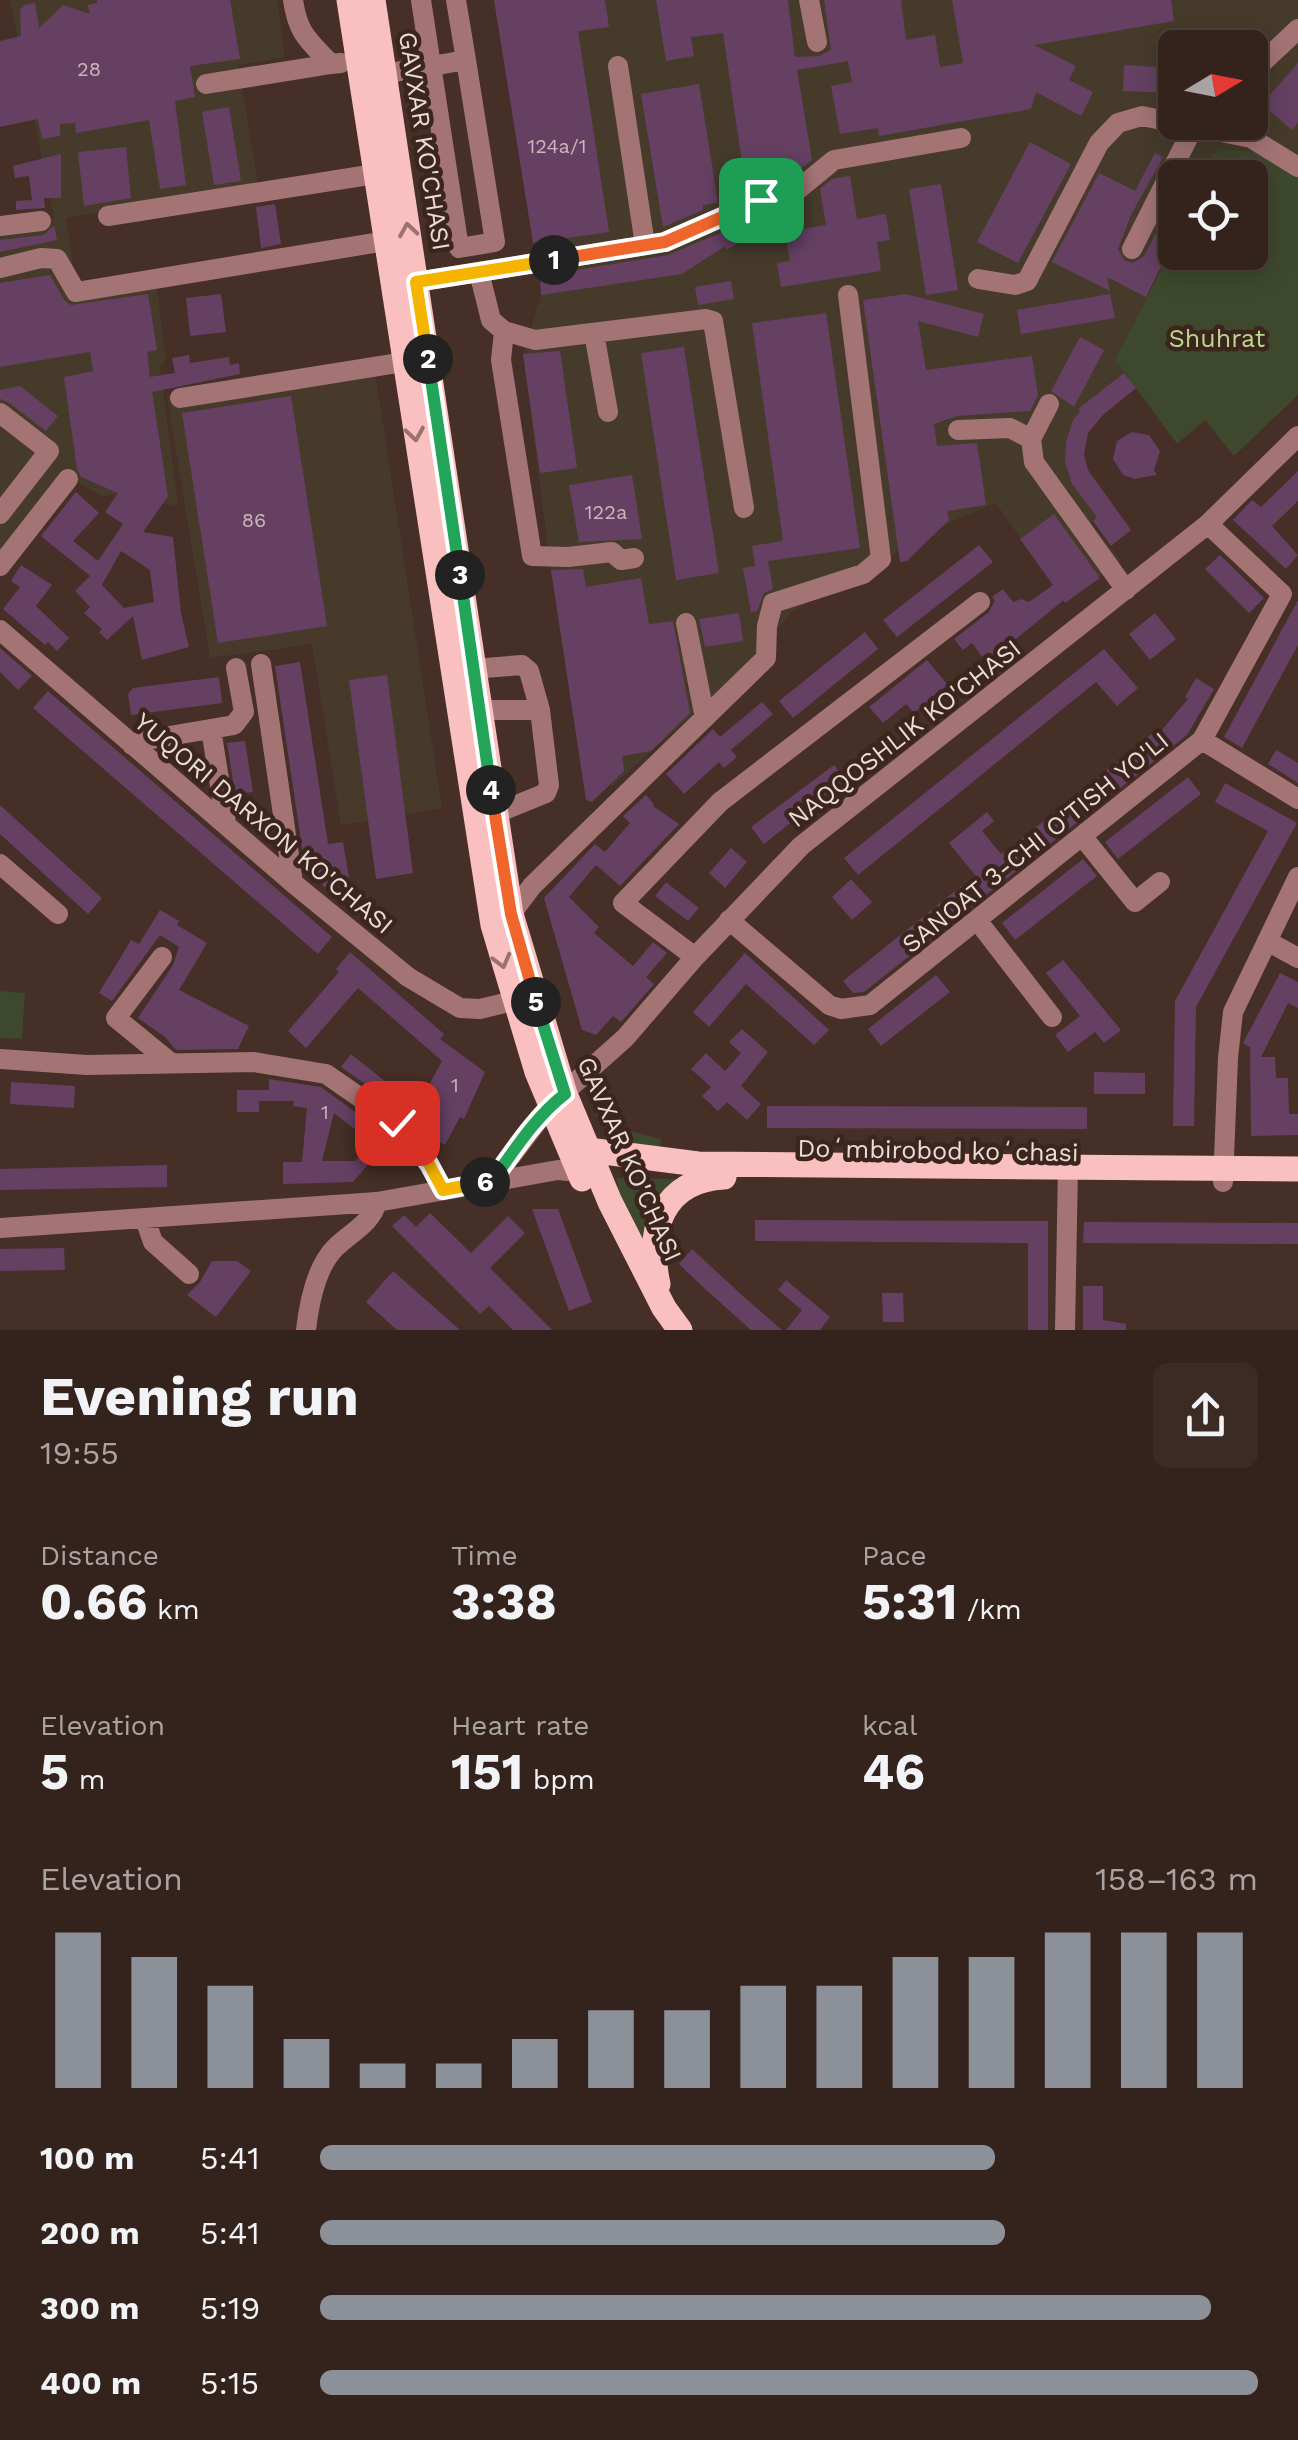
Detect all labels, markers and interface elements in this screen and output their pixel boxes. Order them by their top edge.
street label: GAVXAR KO'CHASI [393,30,456,252]
north arrow [1158,30,1268,140]
map controls [1158,30,1268,270]
house number: 28 [77,57,101,81]
house number: 124a/1 [528,134,586,158]
pin [719,158,804,243]
button: locate [1158,160,1268,270]
icon: arrive [734,173,789,228]
one-way arrow [399,221,420,238]
pin: 1 [529,235,579,285]
text: 1 [548,243,560,276]
park label: Shuhrat [1169,324,1266,353]
pin: 2 [403,334,453,384]
text: 2 [420,342,436,375]
one-way arrow [404,425,425,442]
house number: 122a [585,500,627,524]
house number: 86 [242,508,266,532]
pin: 3 [435,550,485,600]
text: 3 [452,558,468,591]
street label: NAQQOSHLIK KO'CHASI [782,634,1026,833]
street label: YUQORI DARXON KO'CHASI [129,707,399,940]
street label: SANOAT 3-CHI O'TISH YO'LI [896,726,1174,959]
pin: 4 [466,765,516,815]
text: 4 [482,773,500,806]
one-way arrow [491,952,512,970]
pin: 5 [511,977,561,1027]
text: 5 [528,985,544,1018]
street label: GAVXAR KO'CHASI [571,1052,688,1266]
house number: 1 [451,1073,459,1097]
pin [355,1081,440,1166]
icon: check [370,1096,425,1151]
house number: 1 [321,1100,329,1124]
street label: Doʻmbirobod koʻchasi [797,1134,1079,1167]
pin: 6 [460,1157,510,1207]
text: 6 [476,1165,494,1198]
button: share [1153,1363,1258,1468]
text: Evening run [40,1364,359,1428]
text: 19:55 [40,1434,119,1472]
text: Distance [40,1539,159,1572]
text: Time [451,1539,518,1572]
text: Pace [862,1539,927,1572]
text: 0.66 [40,1572,148,1631]
text: 3:38 [451,1572,557,1631]
text: 5:31 [862,1572,957,1631]
text: km [148,1593,200,1626]
text: /km [957,1593,1022,1626]
text: Elevation [40,1709,165,1742]
text: Heart rate [451,1709,589,1742]
text: kcal [862,1709,917,1742]
text: 5 [40,1742,69,1801]
text: 151 [451,1742,523,1801]
text: 46 [862,1742,925,1801]
text: m [69,1763,105,1796]
text: bpm [523,1763,595,1796]
text: Elevation [40,1860,183,1898]
text: 158–163 m [1095,1860,1258,1898]
text: 100 m [40,2139,134,2177]
text: 5:41 [200,2139,260,2177]
text: 200 m [40,2214,140,2252]
text: 5:41 [200,2214,260,2252]
text: 300 m [40,2289,139,2327]
text: 5:19 [200,2289,260,2327]
text: 400 m [40,2364,141,2402]
text: 5:15 [200,2364,259,2402]

